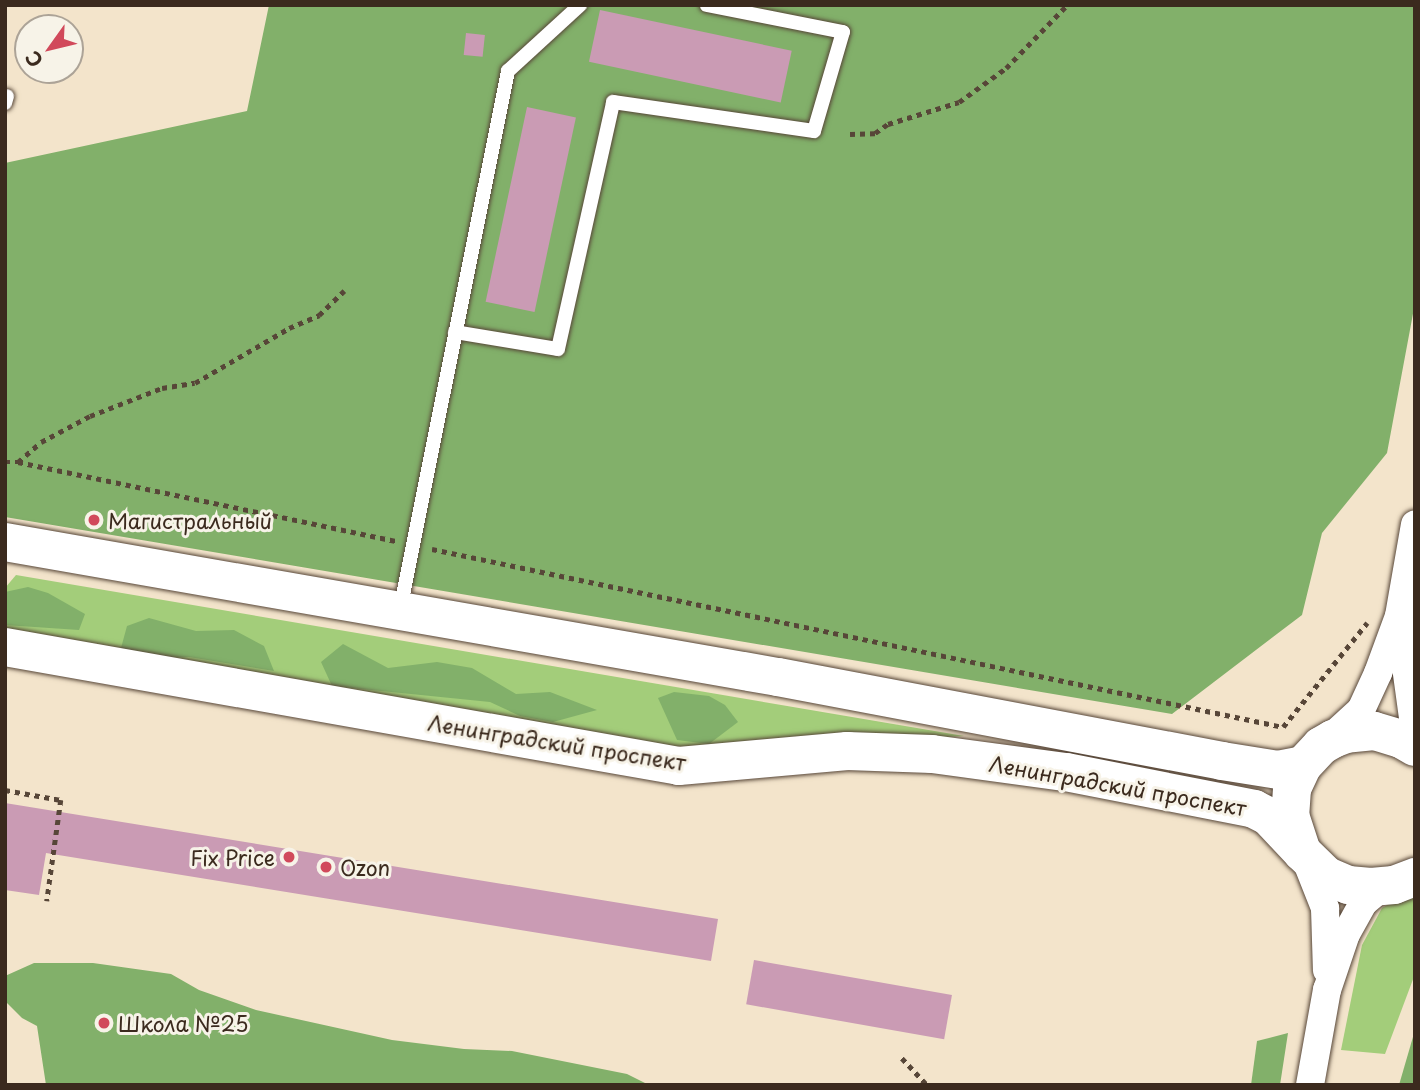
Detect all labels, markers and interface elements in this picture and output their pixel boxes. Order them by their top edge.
north arrow [14,14,84,84]
text: С [18,46,49,73]
place label: Магистральный [108,507,272,533]
marker: Магистральный [86,512,102,528]
street label: Ленинградский проспект [426,709,688,775]
street label: Ленинградский проспект [987,750,1249,820]
place label: Fix Price [190,844,275,870]
marker: Fix Price [281,849,297,865]
place label: Ozon [340,854,390,880]
marker: Ozon [318,859,334,875]
place label: Школа №25 [118,1010,249,1036]
marker: Школа №25 [96,1015,112,1031]

